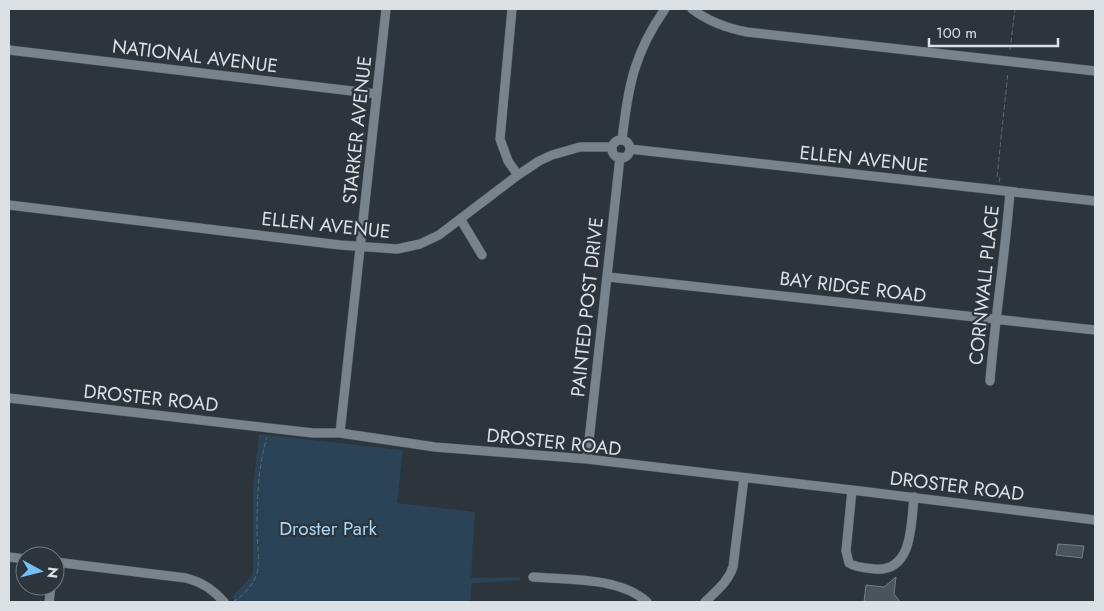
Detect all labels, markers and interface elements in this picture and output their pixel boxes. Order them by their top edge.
scale bar [929,15,1058,47]
text: 100 m [936,22,977,44]
street label: NATIONAL AVENUE [111,32,279,80]
street label: STARKER AVENUE [336,55,378,205]
street label: ELLEN AVENUE [798,139,930,179]
street label: CORNWALL PLACE [962,204,1006,366]
street label: ELLEN AVENUE [260,205,392,245]
street label: PAINTED POST DRIVE [564,216,610,398]
street label: BAY RIDGE ROAD [778,265,928,309]
street label: DROSTER ROAD [82,378,220,418]
street label: DROSTER ROAD [485,422,623,462]
street label: DROSTER ROAD [888,464,1026,508]
park label: Droster Park [279,515,377,542]
north arrow [15,546,65,596]
text: N [42,566,64,579]

